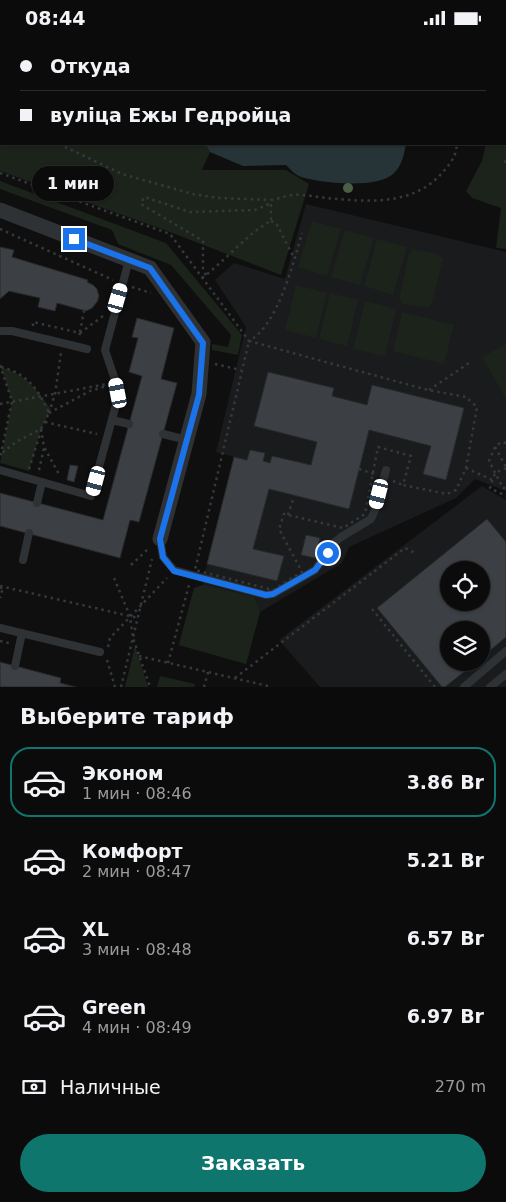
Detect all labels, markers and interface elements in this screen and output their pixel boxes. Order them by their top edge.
text: 08:44 [25,7,85,29]
text: Откуда [50,55,131,77]
text: вуліца Ежы Гедройца [50,104,291,126]
callout: 1 мин [33,167,115,201]
text: 1 мин [47,174,99,193]
route end [63,228,85,250]
car [106,282,129,314]
car [107,377,128,409]
car [84,465,107,497]
car [368,478,389,510]
route start [317,542,339,564]
map controls [440,561,490,671]
button: locate [440,561,490,611]
button: layers [440,621,490,671]
text: Выберите тариф [20,704,234,729]
icon: car [22,760,67,805]
text: Эконом [82,762,164,784]
text: 3.86 Br [407,771,484,793]
text: 1 мин · 08:46 [82,784,192,803]
icon: car [22,838,67,883]
text: Комфорт [82,840,183,862]
text: 5.21 Br [407,849,484,871]
text: 2 мин · 08:47 [82,862,192,881]
icon: car [22,916,67,961]
text: XL [82,918,109,940]
text: 6.57 Br [407,927,484,949]
text: 3 мин · 08:48 [82,940,192,959]
icon: car [22,994,67,1039]
text: Green [82,996,146,1018]
text: 6.97 Br [407,1005,484,1027]
text: 4 мин · 08:49 [82,1018,192,1037]
icon: cash [20,1073,48,1101]
text: Наличные [60,1076,161,1098]
text: 270 m [435,1077,486,1096]
button: Заказать [20,1134,486,1192]

